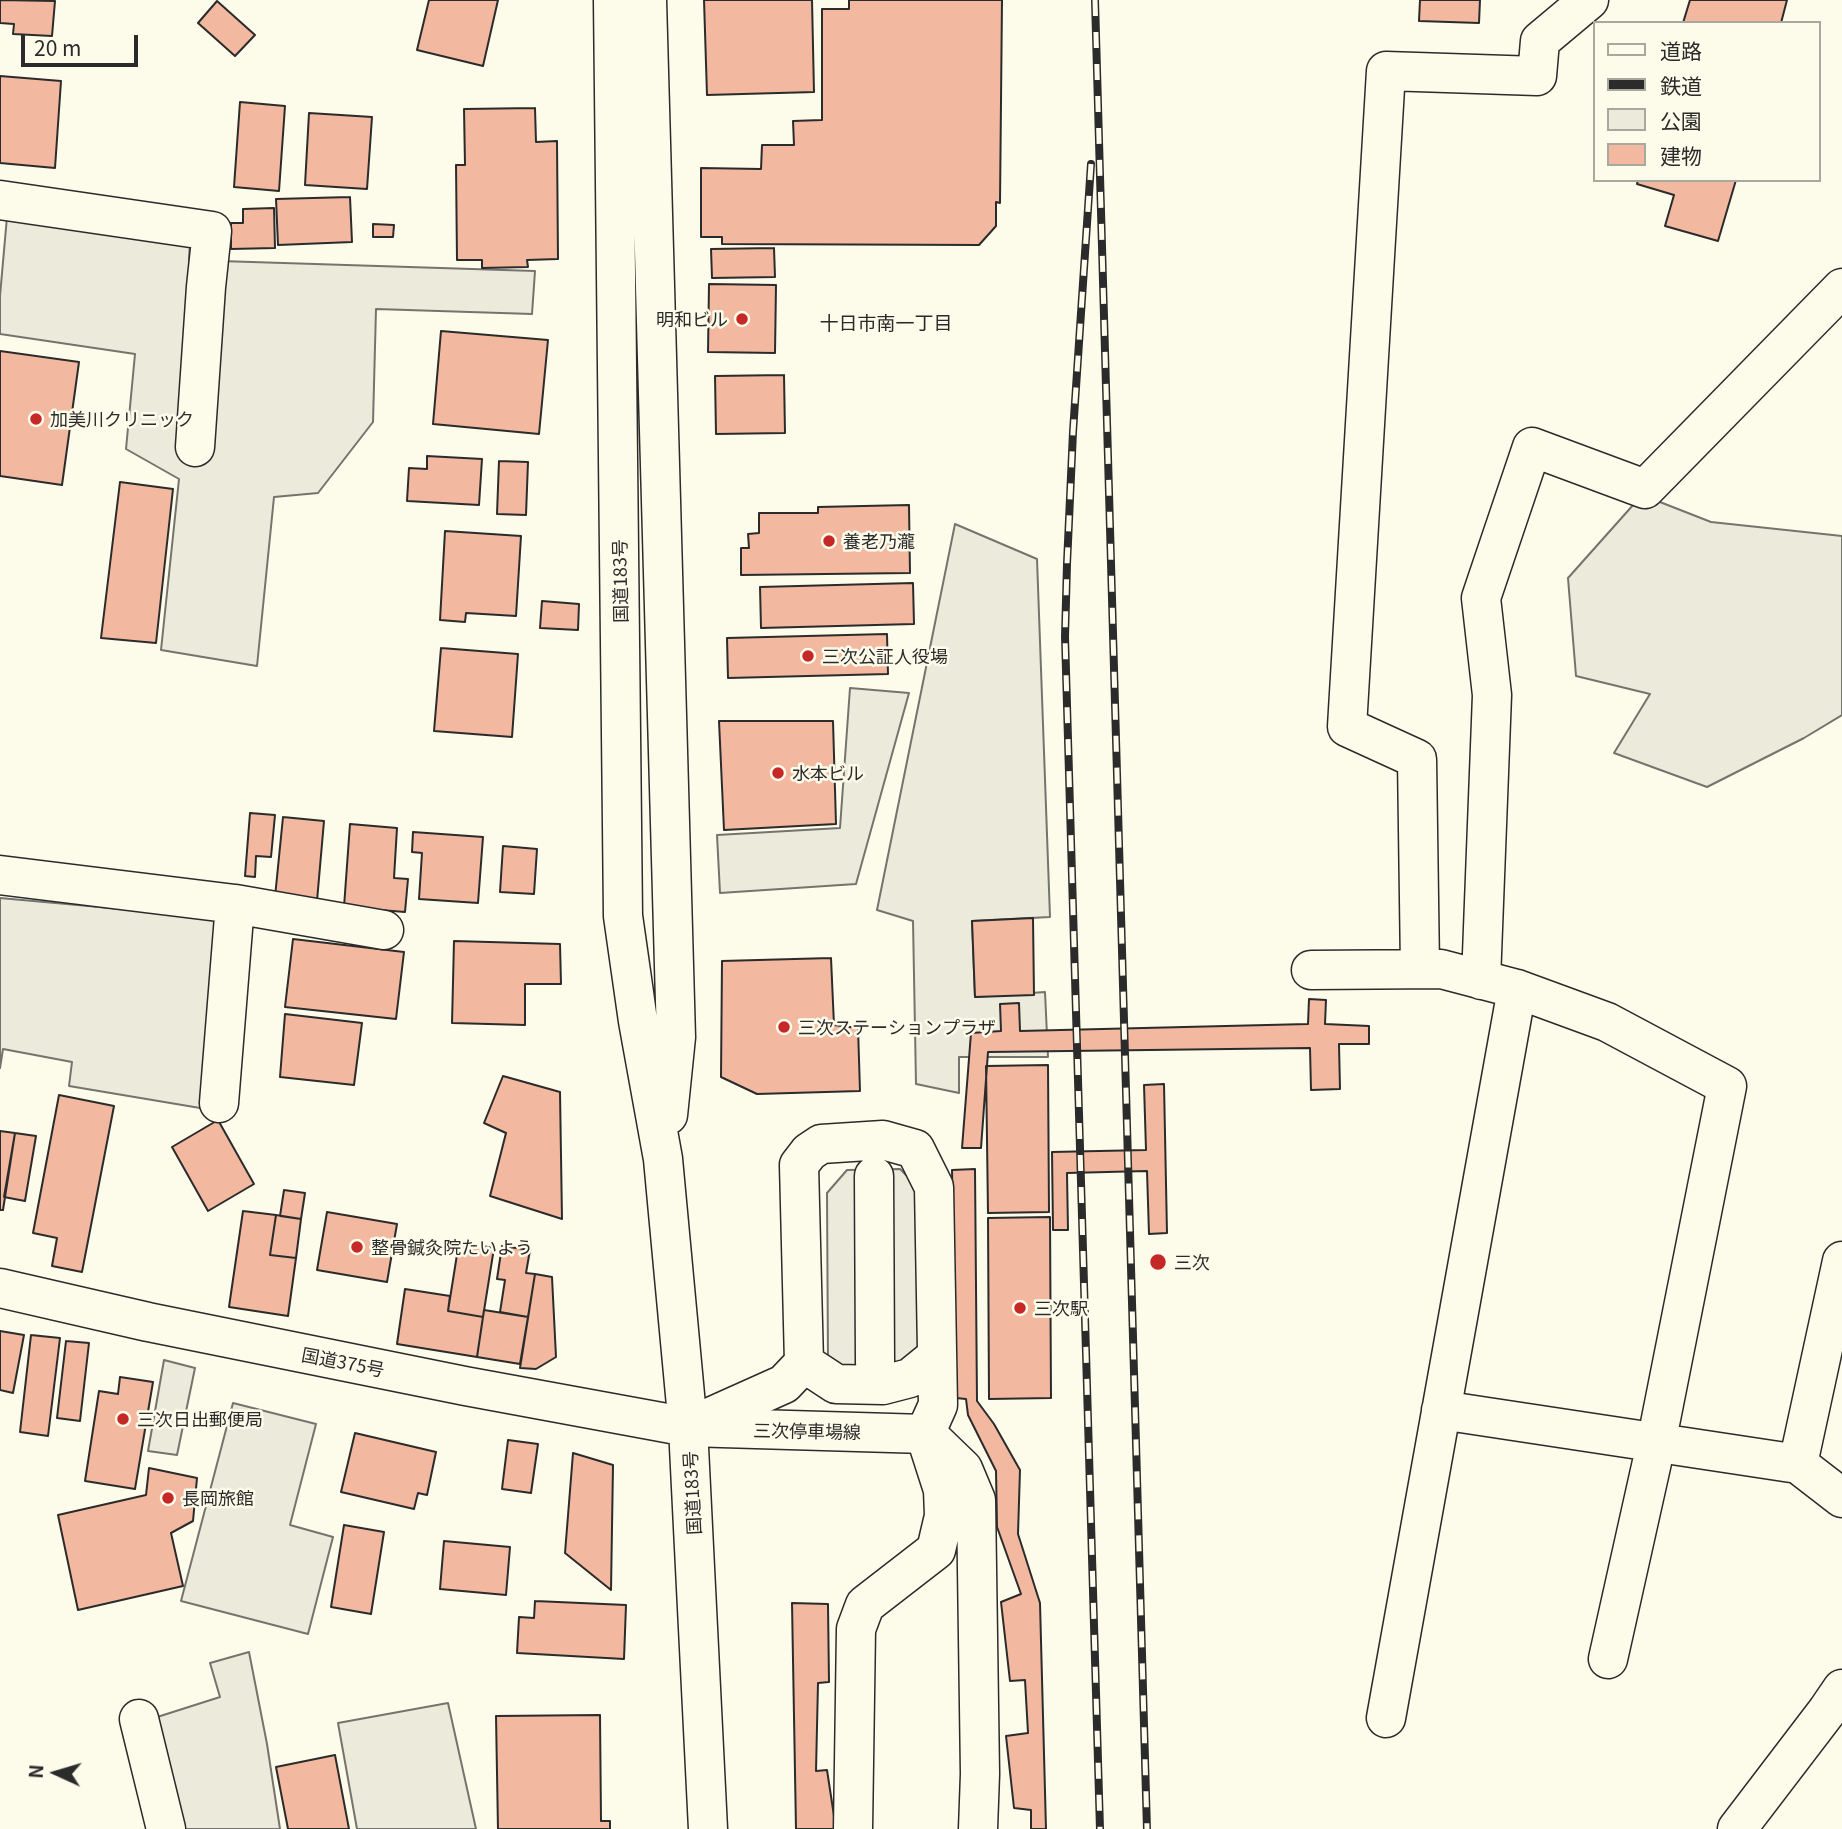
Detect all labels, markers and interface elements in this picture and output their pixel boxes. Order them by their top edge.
scale bar [24,21,142,65]
legend [1594,21,1821,182]
text: 20 m [34,32,81,62]
text: 道路 [1660,35,1702,65]
text: 鉄道 [1660,70,1702,100]
text: 公園 [1660,105,1702,135]
text: 建物 [1660,140,1702,170]
place label: 明和ビル [656,308,728,330]
marker: 明和ビル [734,311,750,327]
district label: 十日市南一丁目 [820,312,952,334]
place label: 加美川クリニック [50,408,194,430]
marker: 加美川クリニック [28,411,44,427]
place label: 養老乃瀧 [843,530,915,552]
marker: 養老乃瀧 [821,533,837,549]
street label: 国道183号 [608,539,632,623]
place label: 三次公証人役場 [822,645,948,667]
marker: 三次公証人役場 [800,648,816,664]
place label: 水本ビル [792,762,864,784]
marker: 水本ビル [770,765,786,781]
place label: 三次ステーションプラザ [798,1016,996,1038]
marker: 三次ステーションプラザ [776,1019,792,1035]
place label: 整骨鍼灸院たいよう [371,1236,533,1258]
marker: 整骨鍼灸院たいよう [349,1239,365,1255]
place label: 三次 [1174,1251,1210,1273]
marker: 三次 [1148,1252,1168,1272]
place label: 三次駅 [1034,1297,1088,1319]
marker: 三次駅 [1012,1300,1028,1316]
street label: 国道375号 [300,1343,386,1381]
place label: 三次日出郵便局 [137,1408,263,1430]
marker: 三次日出郵便局 [115,1411,131,1427]
street label: 三次停車場線 [753,1419,861,1443]
street label: 国道183号 [679,1451,705,1535]
place label: 長岡旅館 [182,1487,254,1509]
marker: 長岡旅館 [160,1490,176,1506]
north arrow [21,1738,91,1808]
text: N [21,1763,49,1780]

